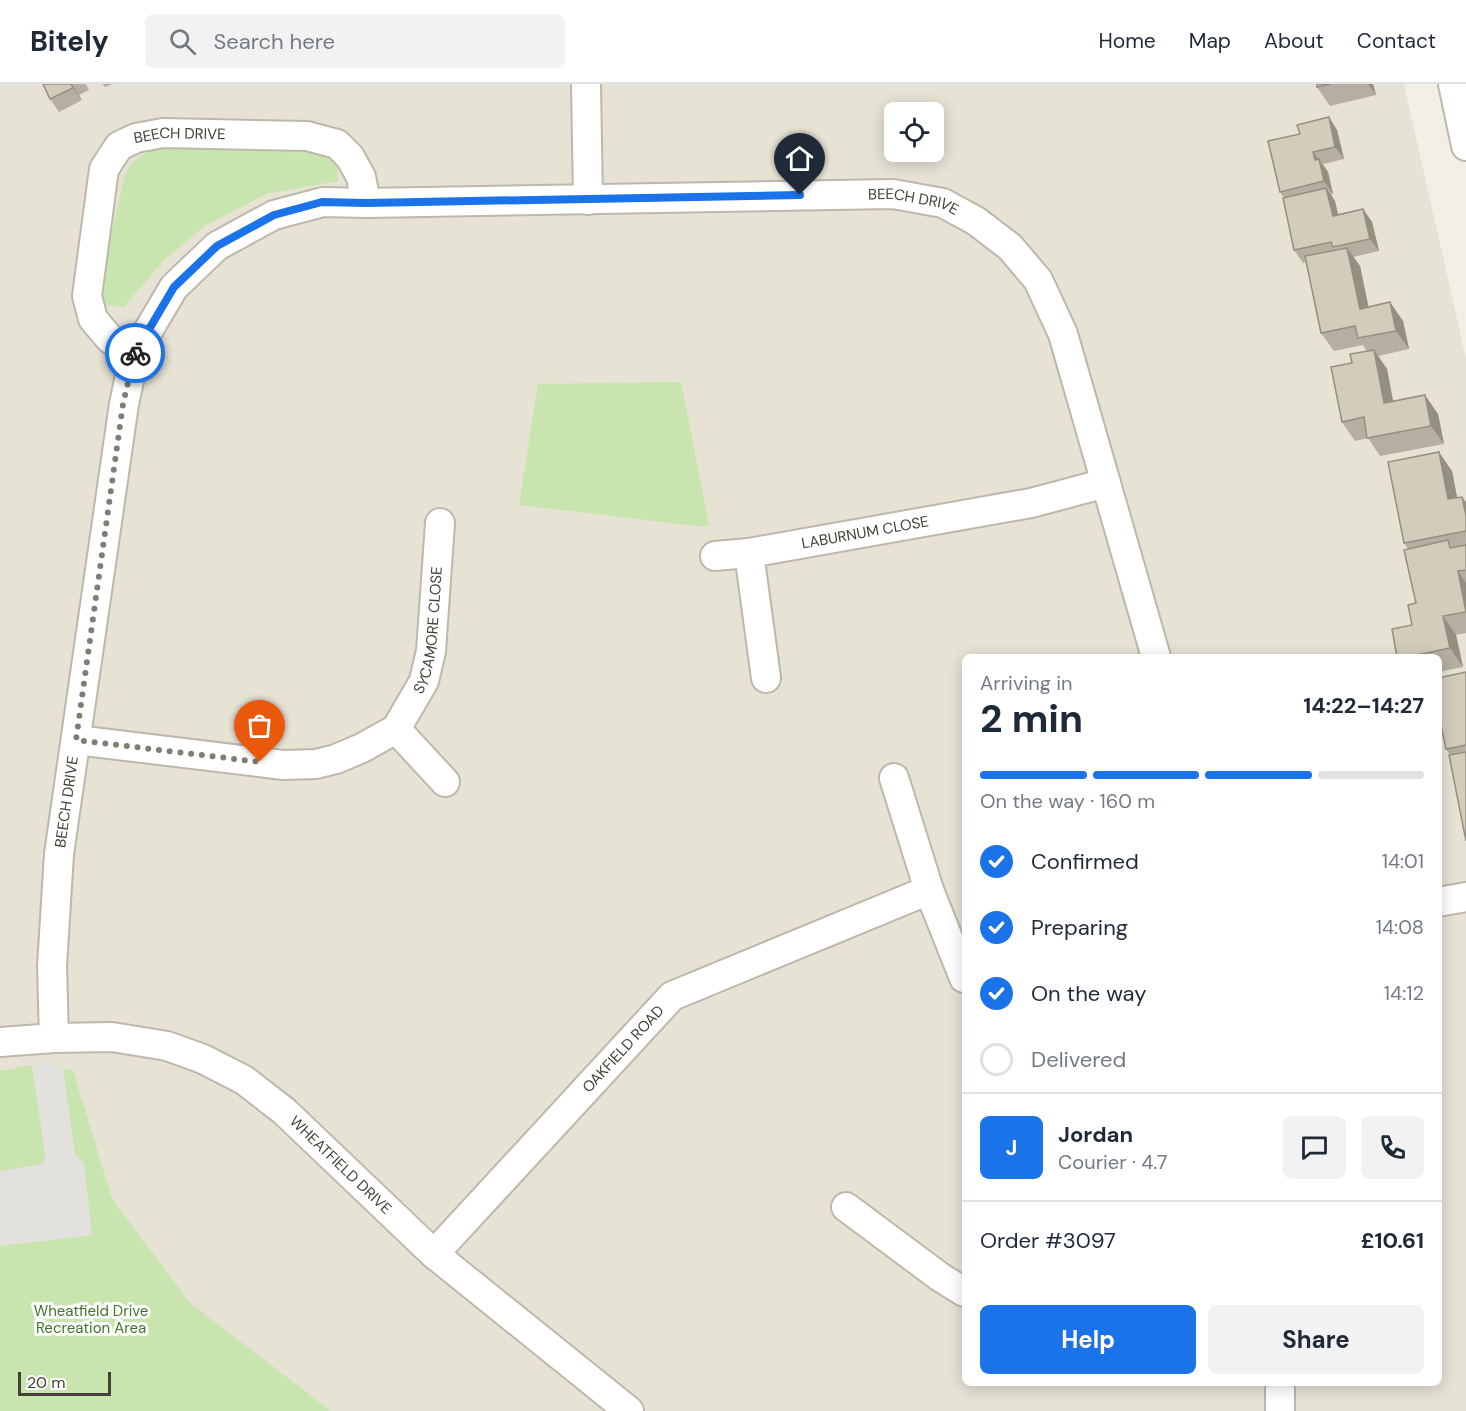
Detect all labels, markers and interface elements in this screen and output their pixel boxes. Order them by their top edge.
search box [145,14,565,68]
text: Bitely [30,23,109,60]
icon: search [166,25,199,58]
text: Search here [214,27,335,56]
text: Home [1098,27,1156,55]
text: Map [1189,27,1231,55]
text: About [1264,27,1324,55]
text: Contact [1357,27,1436,55]
map controls [884,102,944,162]
button: locate [884,102,944,162]
street label: BEECH DRIVE [132,123,226,148]
pin [774,133,825,195]
icon: home [783,142,816,175]
street label: BEECH DRIVE [868,184,962,220]
courier [105,323,165,383]
icon: bike [119,337,152,370]
street label: LABURNUM CLOSE [800,511,930,554]
street label: SYCAMORE CLOSE [409,566,447,698]
text: Arriving in [980,670,1072,696]
text: 14:22–14:27 [1303,691,1424,720]
text: 2 min [980,693,1083,744]
pin [234,700,285,762]
icon: bag [243,709,276,742]
street label: BEECH DRIVE [50,755,83,849]
text: On the way · 160 m [980,788,1155,814]
icon: check [980,845,1013,878]
text: Confirmed [1031,847,1139,876]
text: 14:01 [1382,848,1424,874]
icon: check [980,911,1013,944]
text: Preparing [1031,913,1128,942]
text: 14:08 [1376,914,1424,940]
icon: check [980,977,1013,1010]
text: On the way [1031,979,1146,1008]
text: 14:12 [1384,980,1424,1006]
street label: OAKFIELD ROAD [578,1001,668,1097]
text: Delivered [1031,1045,1126,1074]
street label: WHEATFIELD DRIVE [285,1111,396,1218]
button: chat [1283,1116,1346,1179]
button: phone [1361,1116,1424,1179]
text: Jordan [1058,1120,1133,1149]
text: J [1006,1133,1017,1162]
text: Courier · 4.7 [1058,1149,1167,1175]
text: Order #3097 [980,1226,1116,1255]
text: £10.61 [1361,1226,1424,1255]
park label: Wheatfield Drive Recreation Area [34,1301,148,1338]
button: Help [980,1305,1196,1374]
button: Share [1208,1305,1424,1374]
scale bar [18,1369,111,1396]
text: 20 m [27,1372,66,1393]

